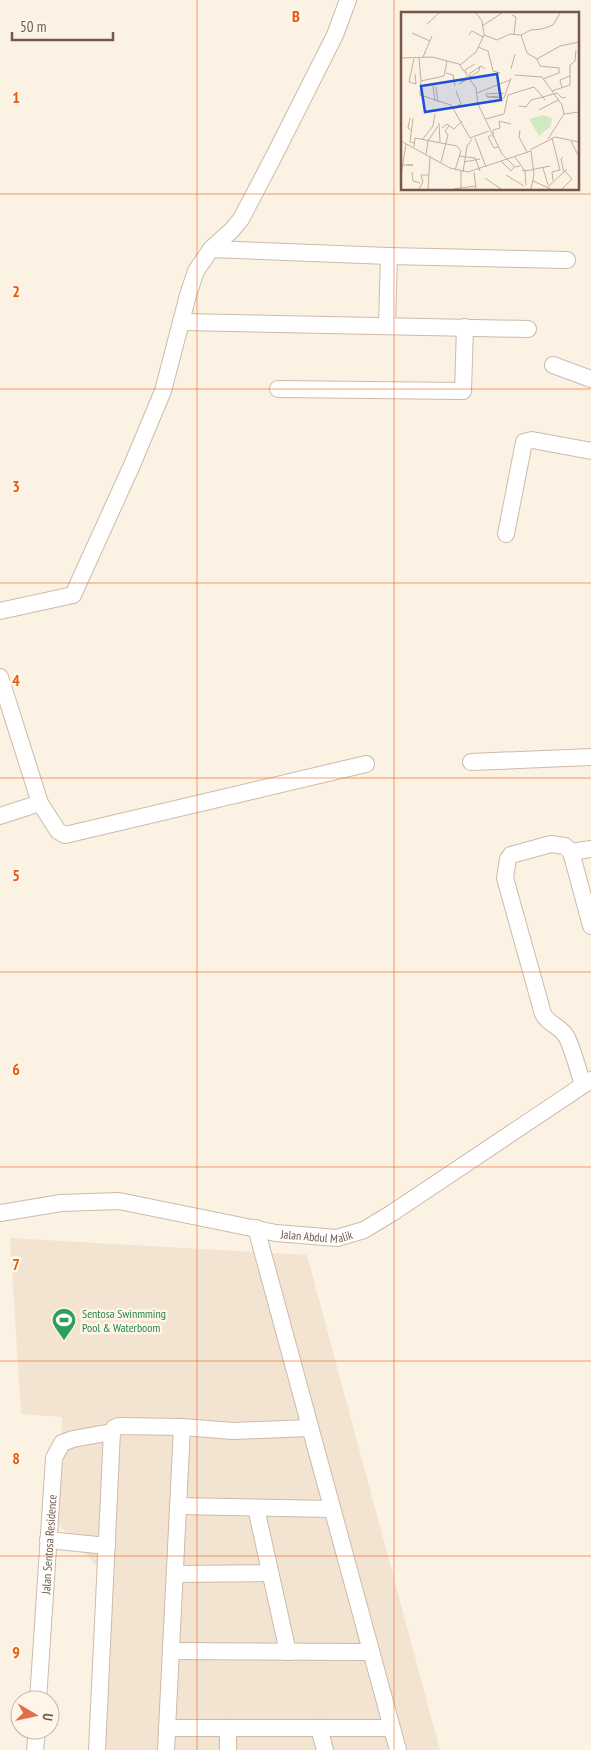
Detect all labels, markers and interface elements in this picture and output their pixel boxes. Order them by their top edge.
text: B [292,6,300,26]
scale bar [12,10,114,42]
inset map [401,12,578,190]
text: 50 m [20,17,46,36]
text: 1 [12,87,20,107]
text: 2 [12,281,20,301]
text: 3 [12,476,20,496]
text: 4 [12,670,20,690]
text: 5 [12,865,20,885]
text: 6 [12,1059,20,1079]
street label: Jalan Abdul Malik [279,1226,355,1246]
text: 7 [12,1254,20,1274]
place label: Sentosa Swinmming Pool & Waterboom [82,1306,166,1335]
sports icon: Sentosa Swinmming Pool & Waterboom [51,1307,77,1341]
text: 8 [12,1448,20,1468]
street label: Jalan Sentosa Residence [37,1494,59,1596]
text: 9 [12,1642,20,1662]
north arrow [10,1690,60,1740]
text: U [38,1712,57,1722]

